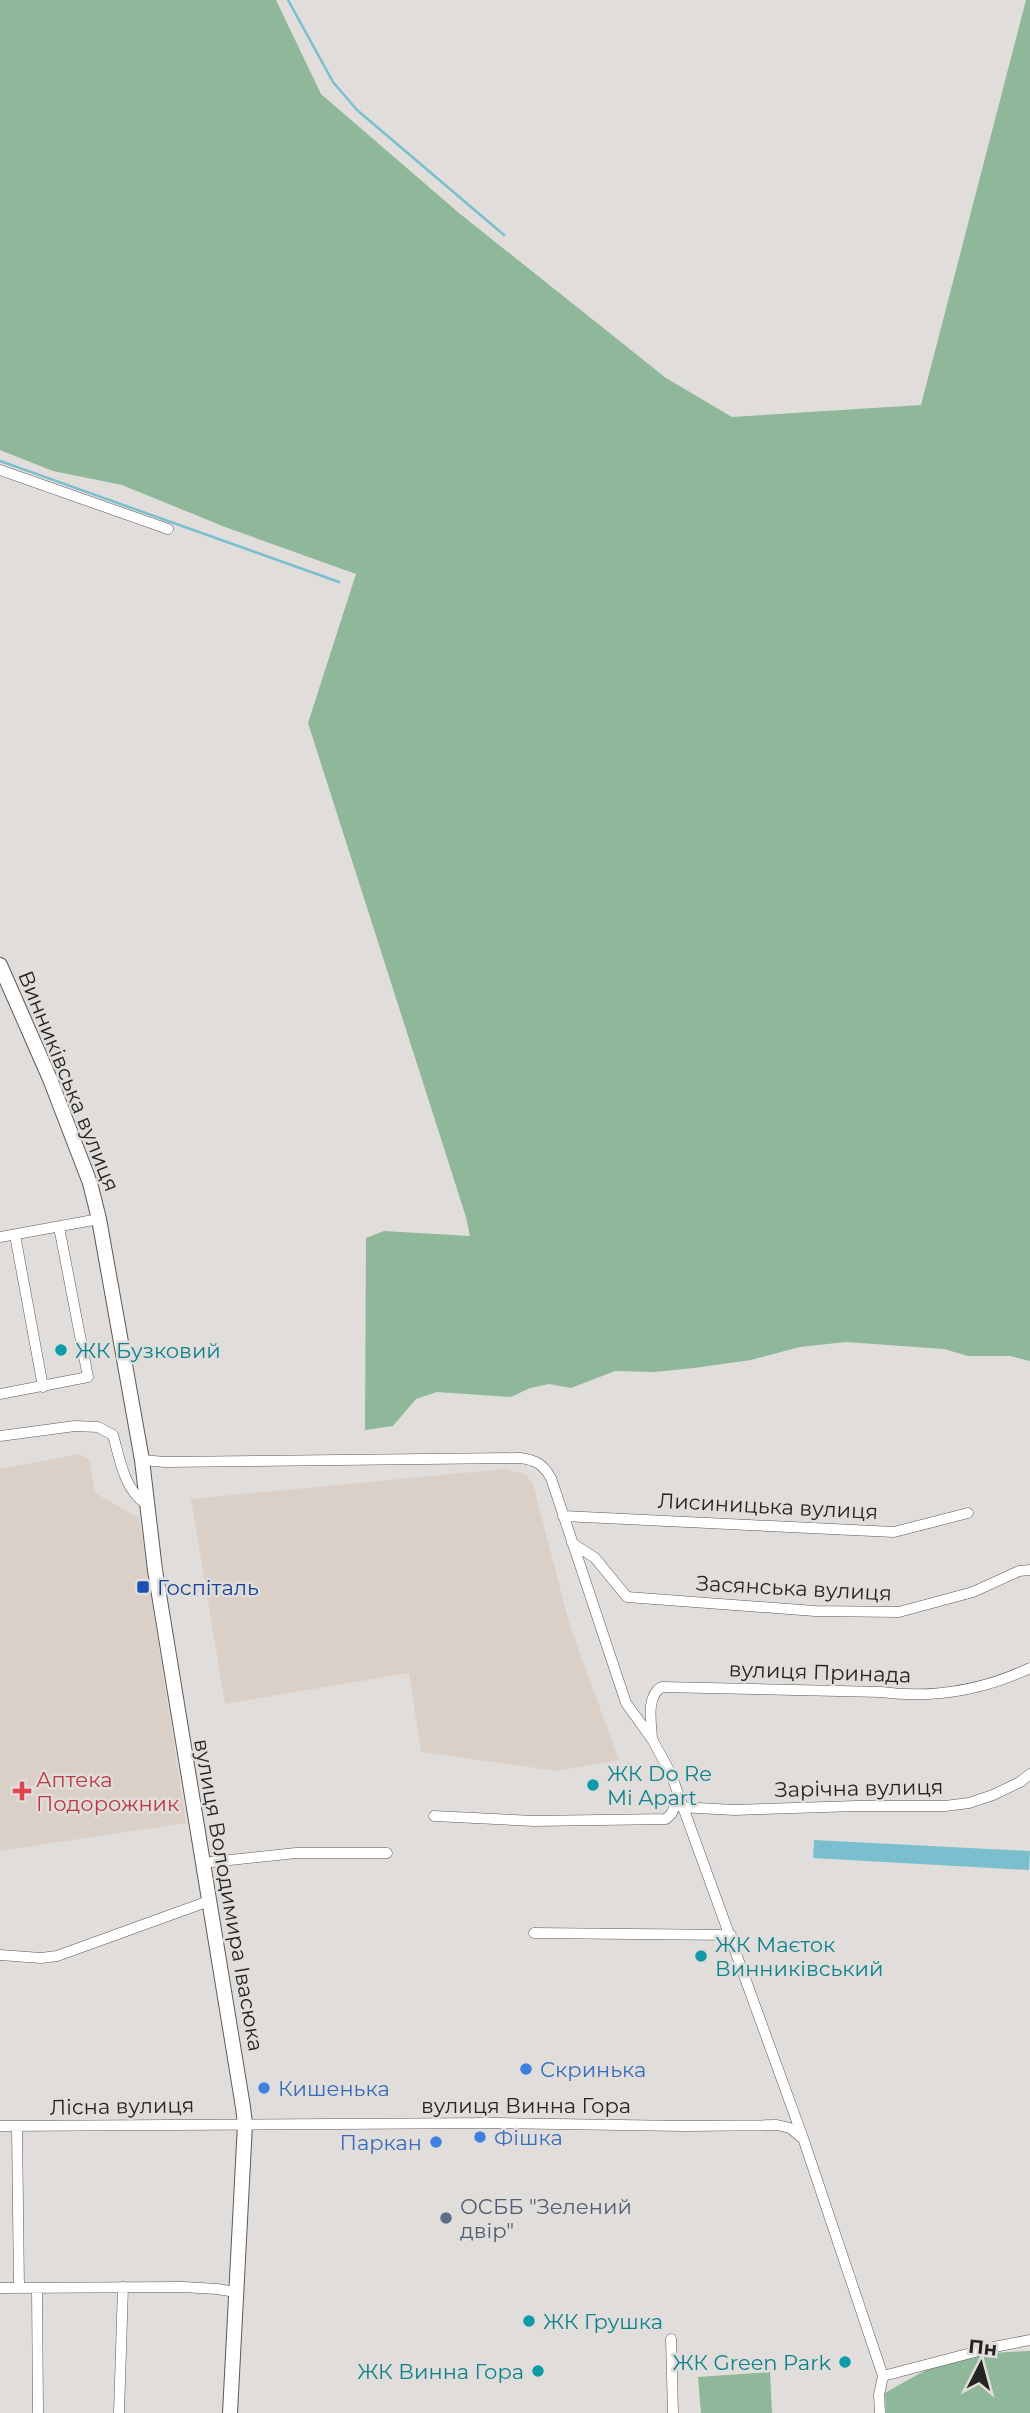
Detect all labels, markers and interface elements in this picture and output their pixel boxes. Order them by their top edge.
street label: Винниківська вулиця [13,967,125,1195]
place label: ЖК Бузковий [75,1338,221,1363]
marker: ЖК Бузковий [53,1342,69,1358]
street label: Лисиницька вулиця [657,1488,879,1524]
street label: Засянська вулиця [696,1570,892,1606]
place label: Госпіталь [157,1575,259,1600]
marker: Госпіталь [135,1579,151,1595]
street label: вулиця Принада [728,1656,912,1688]
street label: вулиця Володимира Івасюка [189,1737,269,2053]
place label: ЖК Do Re Mi Apart [607,1761,712,1810]
place label: Аптека Подорожник [36,1767,179,1816]
street label: Зарічна вулиця [774,1774,944,1802]
marker: ЖК Do Re Mi Apart [585,1777,601,1793]
marker: Аптека Подорожник [14,1783,30,1799]
place label: ЖК Маєток Винниківський [715,1932,883,1981]
marker: ЖК Маєток Винниківський [693,1948,709,1964]
place label: Скринька [540,2057,646,2082]
marker: Скринька [518,2061,534,2077]
place label: Кишенька [278,2076,390,2101]
marker: Кишенька [256,2080,272,2096]
street label: Лісна вулиця [49,2092,195,2120]
street label: вулиця Винна Гора [421,2093,631,2118]
place label: Фішка [494,2125,563,2150]
marker: Фішка [472,2129,488,2145]
place label: Паркан [340,2130,422,2155]
marker: Паркан [428,2134,444,2150]
place label: ОСББ "Зелений двір" [460,2194,632,2243]
marker: ОСББ "Зелений двір" [438,2210,454,2226]
place label: ЖК Грушка [543,2309,663,2334]
marker: ЖК Грушка [521,2313,537,2329]
north arrow [946,2329,1016,2399]
text: Пн [967,2335,998,2361]
place label: ЖК Green Park [673,2350,831,2375]
marker: ЖК Green Park [837,2354,853,2370]
place label: ЖК Винна Гора [357,2359,524,2384]
marker: ЖК Винна Гора [530,2363,546,2379]

